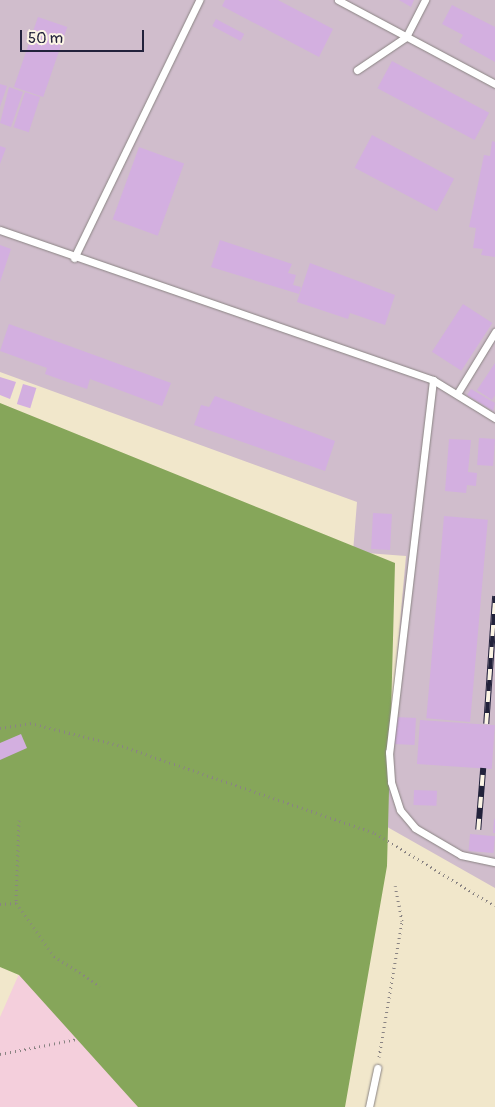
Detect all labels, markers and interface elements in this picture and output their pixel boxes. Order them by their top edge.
scale bar [22,20,146,52]
text: 50 m [28,29,63,48]

